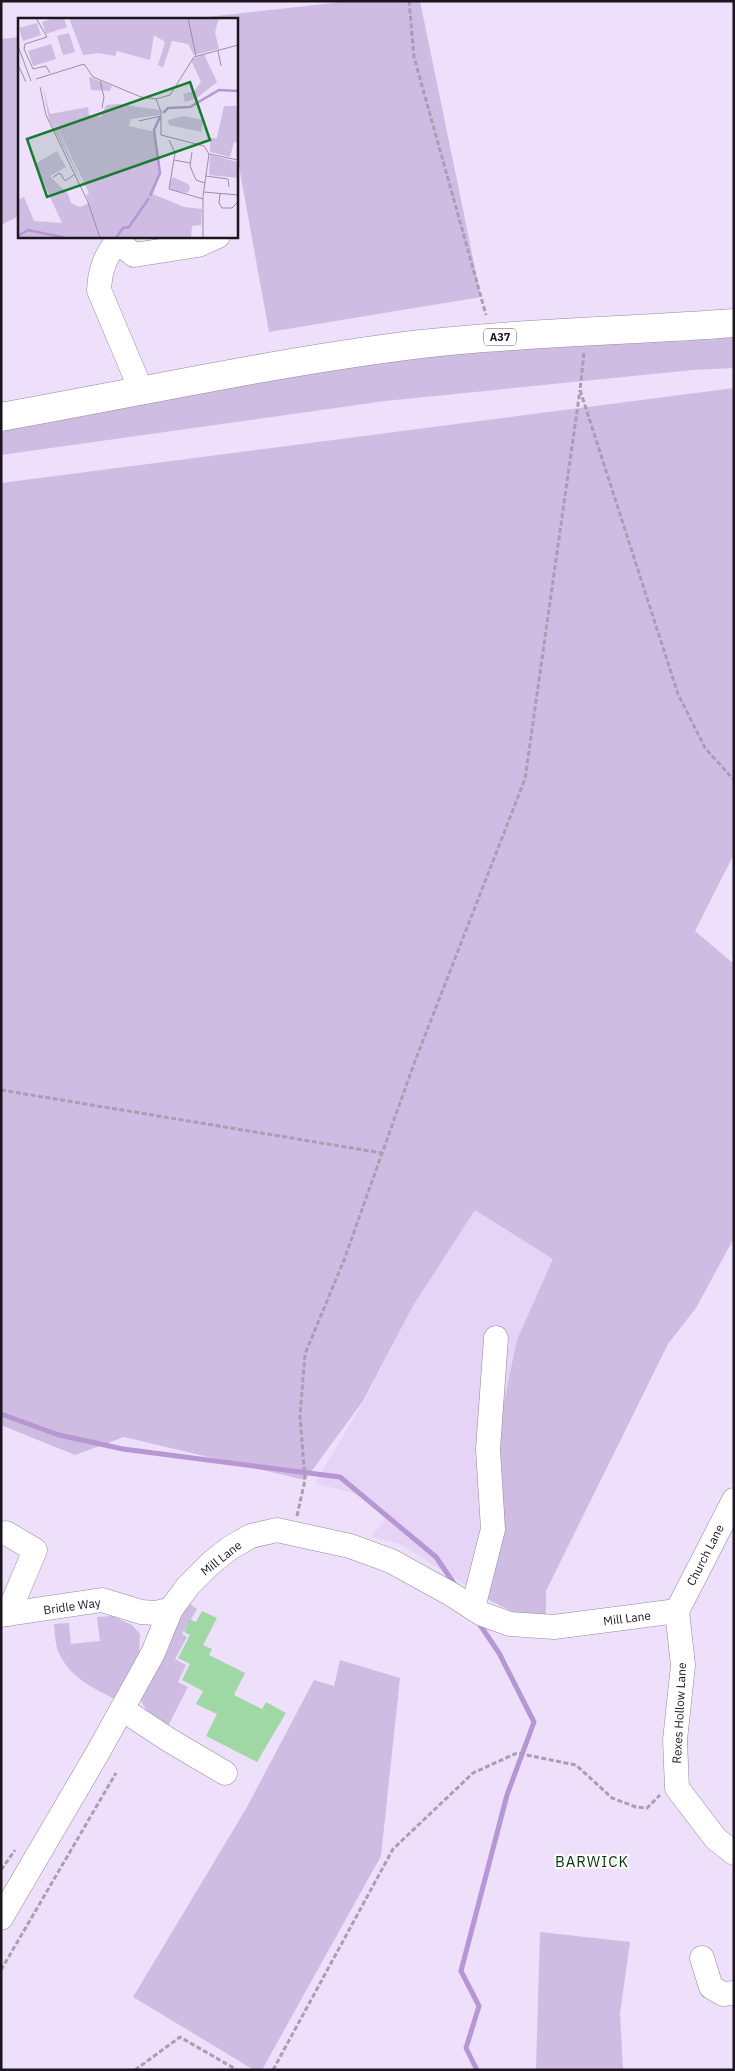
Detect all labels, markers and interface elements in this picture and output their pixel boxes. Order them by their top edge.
inset map [18,18,238,238]
road number: A37 [484,328,516,346]
street label: Church Lane [683,1521,727,1588]
street label: Mill Lane [198,1537,245,1579]
street label: Bridle Way [42,1595,102,1617]
street label: Mill Lane [602,1608,652,1628]
street label: Rexes Hollow Lane [669,1662,689,1764]
district label: BARWICK [555,1852,629,1871]

